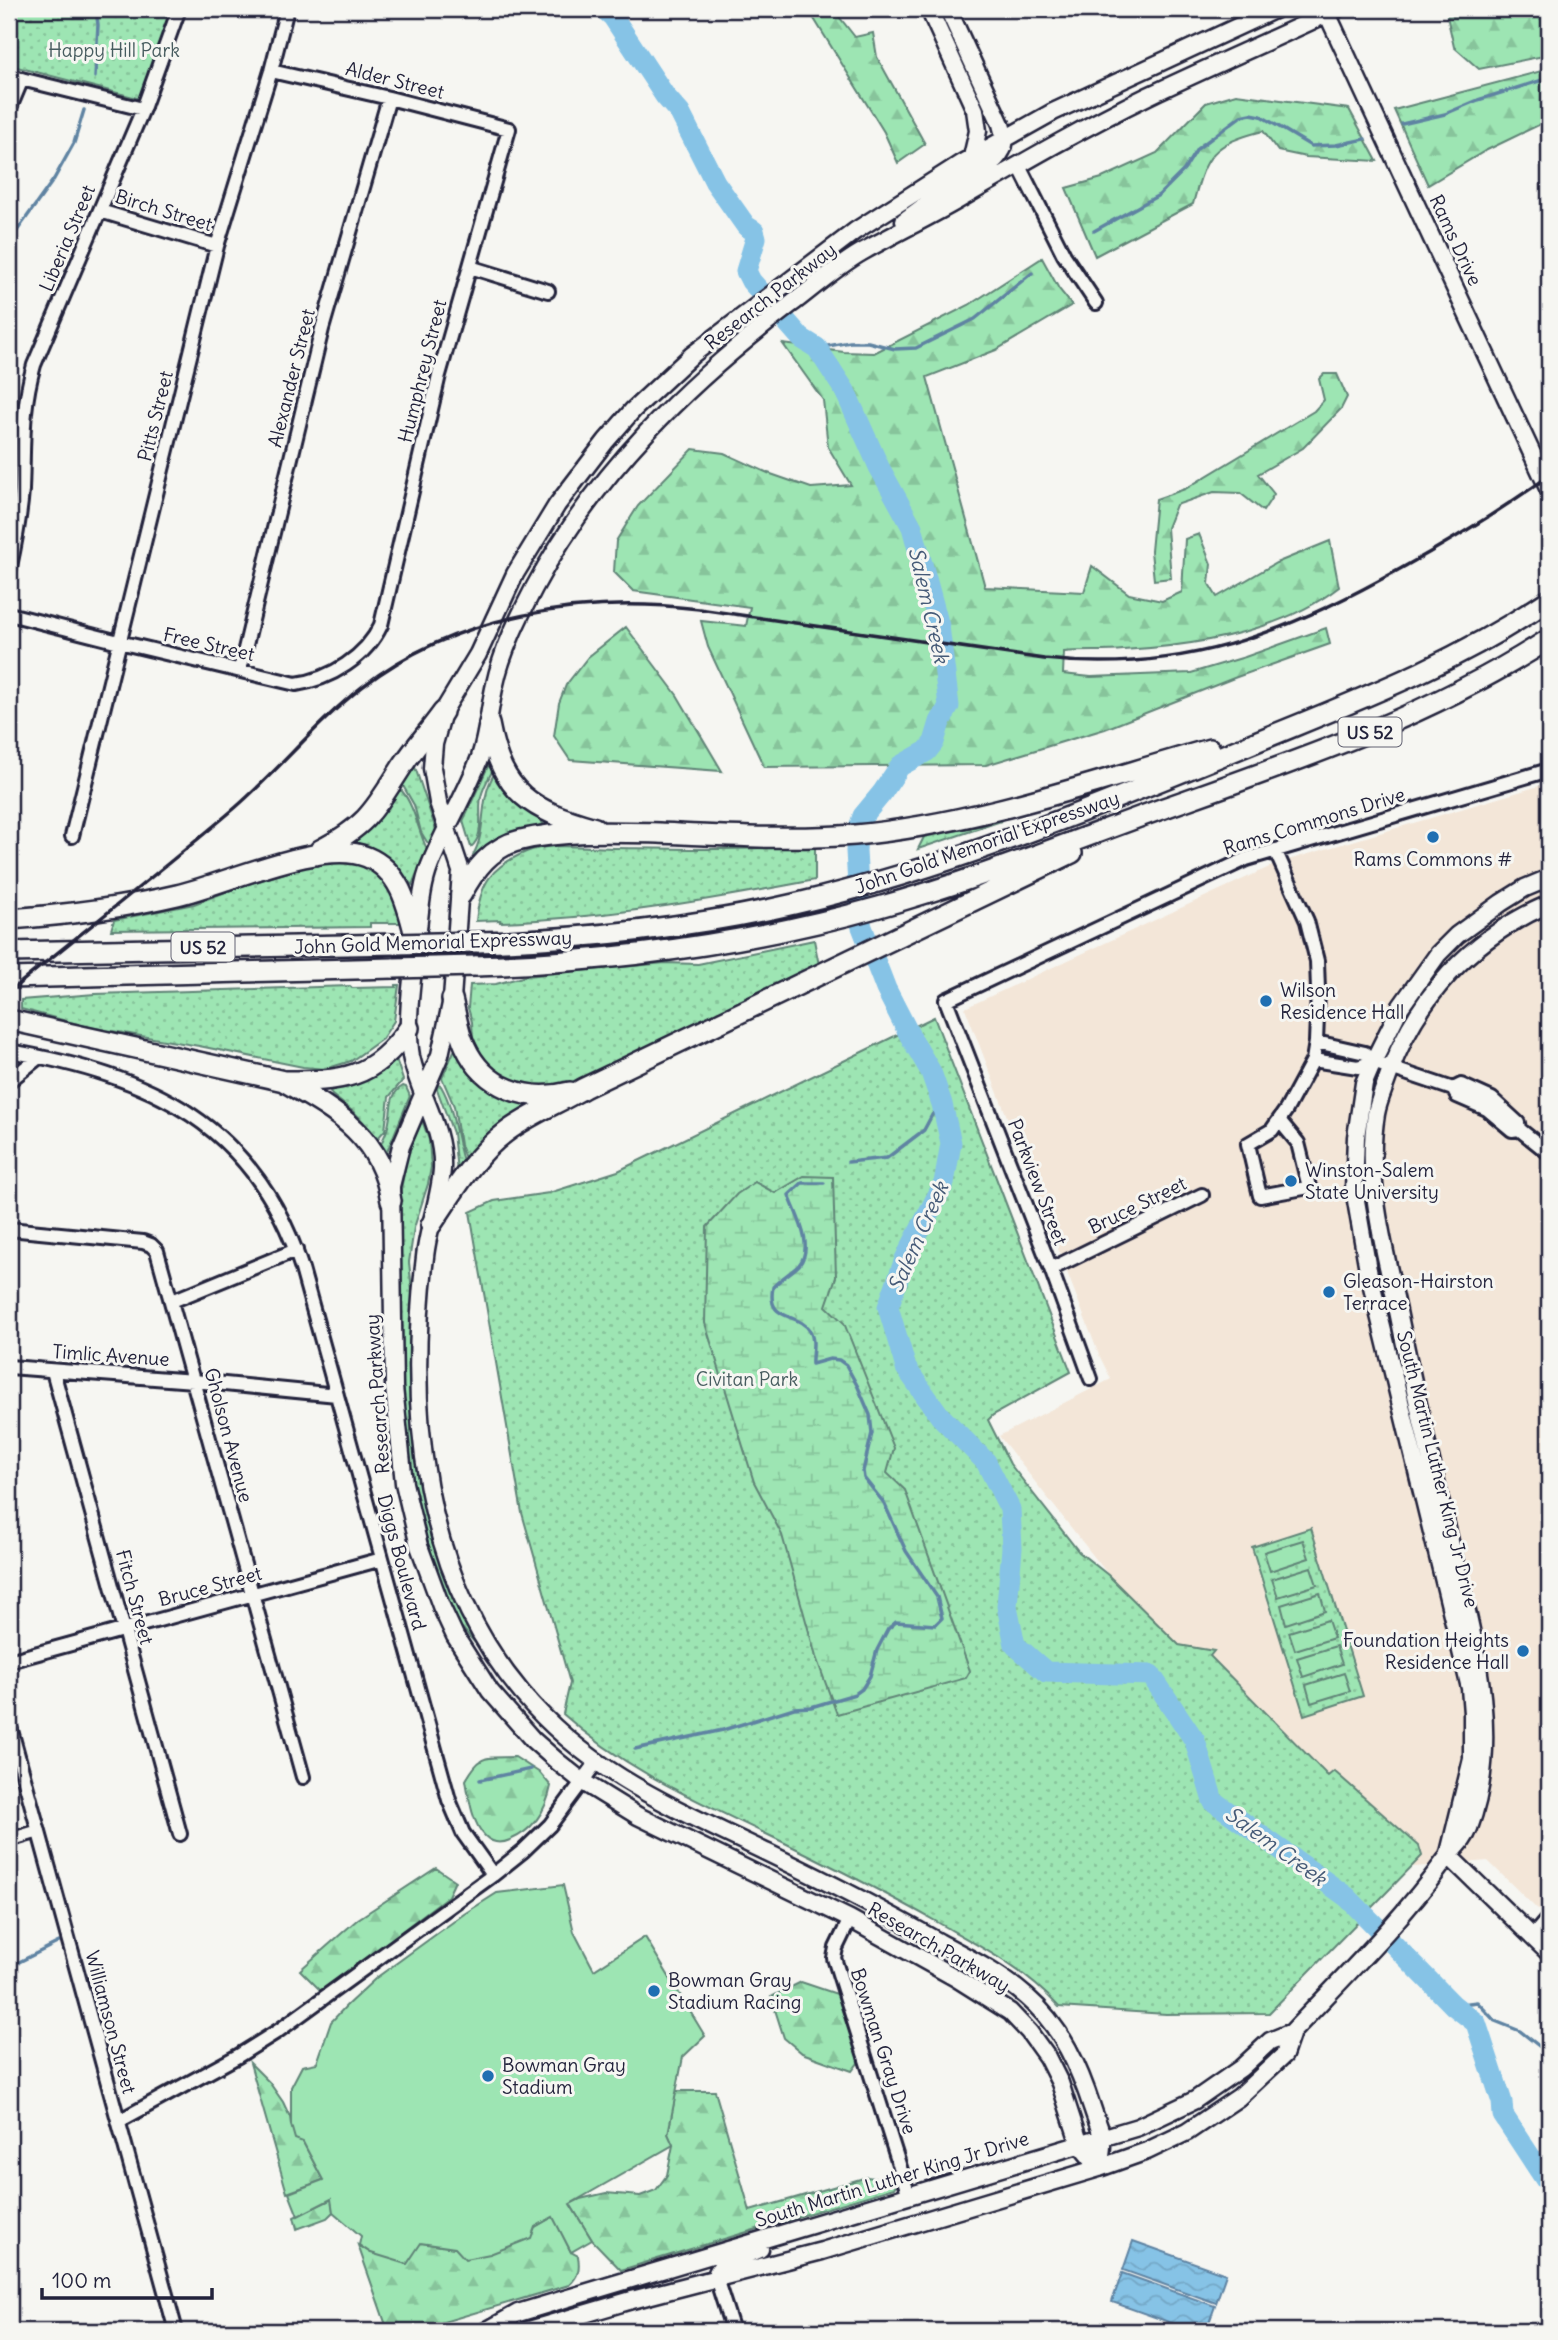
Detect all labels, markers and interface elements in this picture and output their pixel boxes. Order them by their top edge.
park label: Happy Hill Park [48,38,180,62]
street label: Alder Street [343,56,447,104]
street label: Liberia Street [34,181,100,295]
street label: Birch Street [113,184,215,236]
street label: Rams Drive [1424,191,1488,289]
street label: Research Parkway [700,237,840,355]
street label: Humphrey Street [393,297,451,445]
street label: Alexander Street [262,306,320,450]
street label: Pitts Street [132,368,178,464]
water label: Salem Creek [903,544,956,667]
street label: Free Street [161,622,257,666]
road number: US 52 [1338,718,1402,746]
street label: Rams Commons Drive [1220,782,1408,860]
street label: John Gold Memorial Expressway [852,785,1122,899]
marker: Rams Commons # [1425,829,1441,845]
place label: Rams Commons # [1353,847,1513,871]
street label: John Gold Memorial Expressway [294,925,572,959]
road number: US 52 [172,932,234,962]
place label: Wilson Residence Hall [1280,978,1404,1024]
marker: Wilson Residence Hall [1258,993,1274,1009]
street label: Parkview Street [1003,1116,1073,1248]
place label: Winston-Salem State University [1305,1158,1439,1204]
street label: Bruce Street [1084,1171,1190,1239]
marker: Winston-Salem State University [1283,1173,1299,1189]
water label: Salem Creek [882,1176,955,1296]
place label: Gleason-Hairston Terrace [1343,1269,1494,1315]
marker: Gleason-Hairston Terrace [1321,1284,1337,1300]
street label: Research Parkway [359,1313,395,1475]
street label: South Martin Luther King Jr Drive [1392,1328,1484,1610]
street label: Timlic Avenue [52,1339,170,1371]
street label: Gholson Avenue [200,1365,258,1505]
park label: Civitan Park [696,1367,798,1391]
street label: Diggs Boulevard [372,1492,432,1632]
street label: Fitch Street [111,1547,159,1647]
street label: Bruce Street [156,1561,264,1611]
place label: Foundation Heights Residence Hall [1343,1628,1509,1674]
marker: Foundation Heights Residence Hall [1515,1643,1531,1659]
water label: Salem Creek [1220,1800,1333,1892]
street label: Research Parkway [864,1897,1014,1997]
street label: Williamson Street [80,1948,142,2096]
street label: Bowman Gray Drive [846,1965,922,2137]
place label: Bowman Gray Stadium Racing [668,1968,801,2014]
marker: Bowman Gray Stadium Racing [646,1983,662,1999]
place label: Bowman Gray Stadium [502,2053,626,2099]
marker: Bowman Gray Stadium [480,2068,496,2084]
street label: South Martin Luther King Jr Drive [753,2126,1031,2232]
scale bar [42,2256,212,2300]
text: 100 m [52,2267,111,2294]

